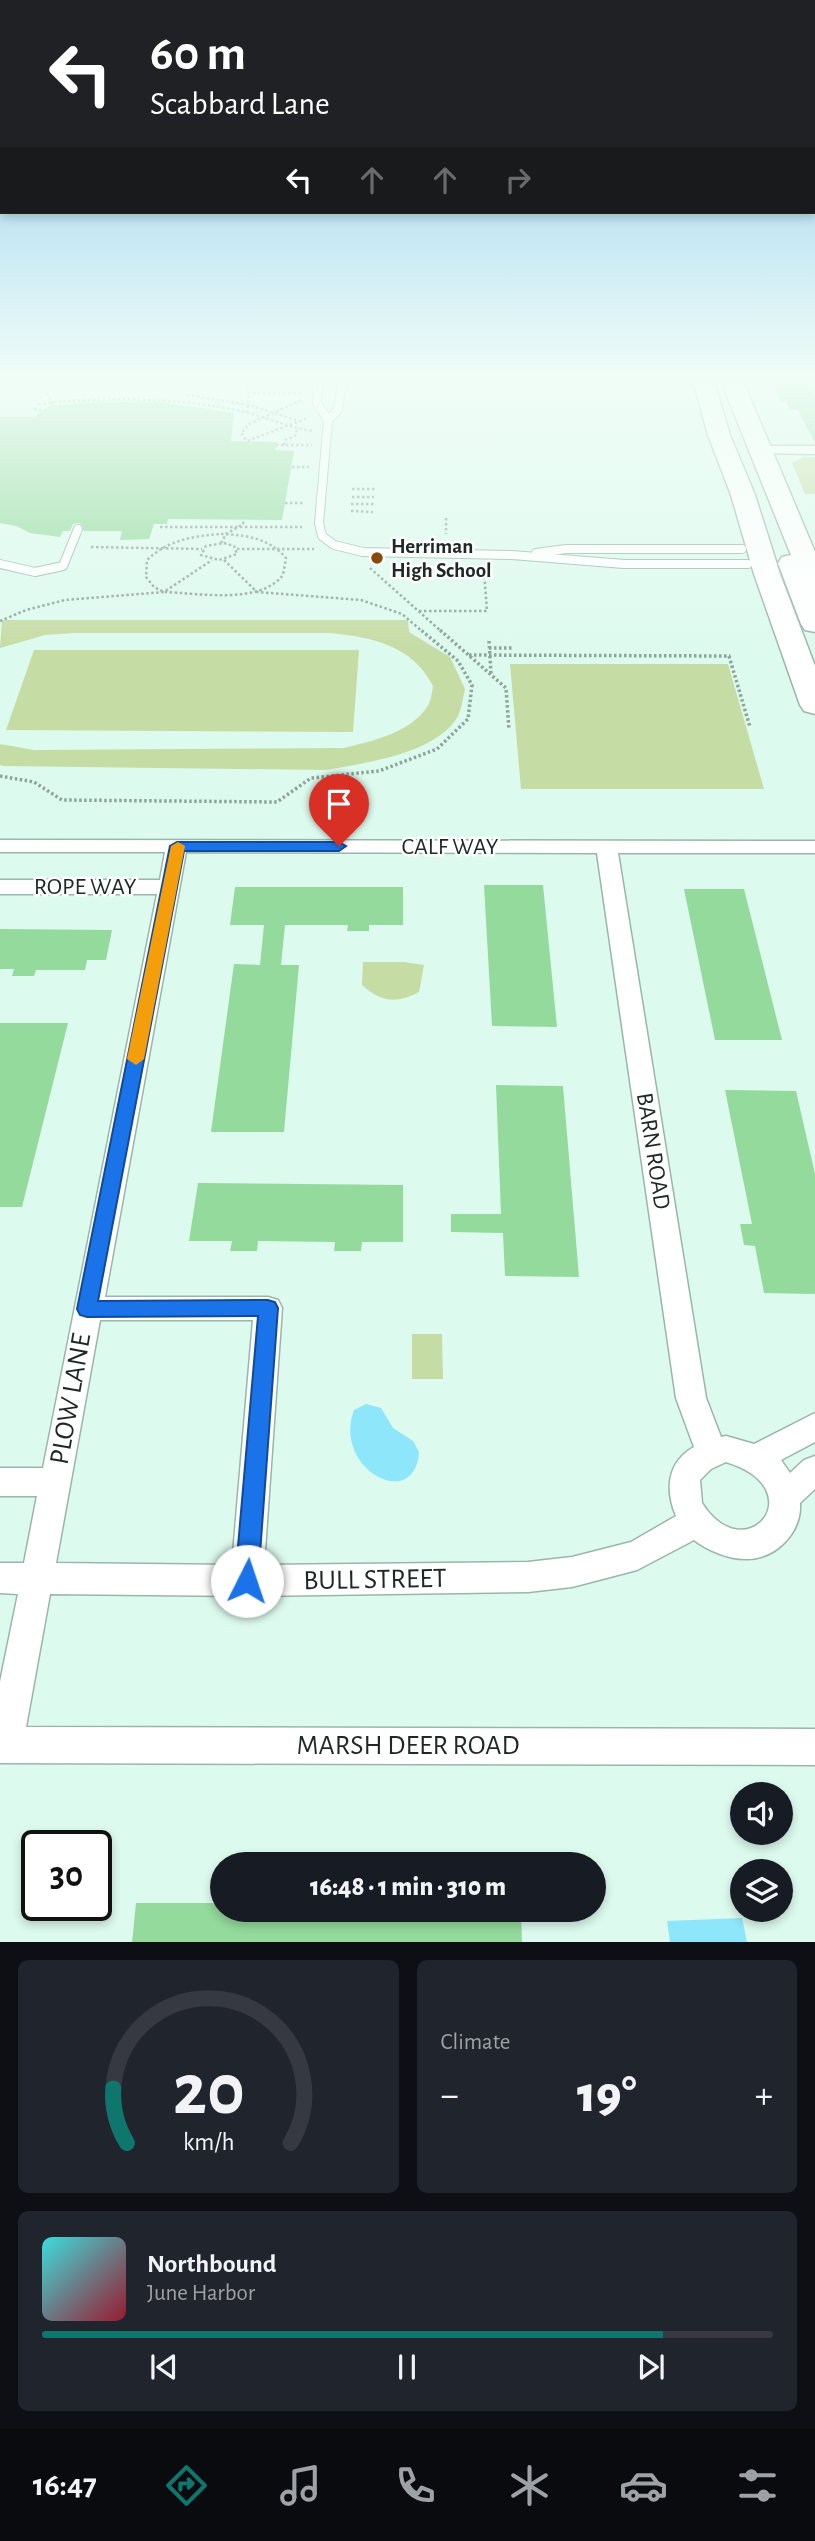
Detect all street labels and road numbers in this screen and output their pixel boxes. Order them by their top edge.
street label: CALF WAY [401,835,499,859]
street label: ROPE WAY [34,875,137,899]
street label: BARN ROAD [632,1091,674,1211]
street label: PLOW LANE [46,1331,96,1467]
street label: BULL STREET [303,1565,447,1595]
street label: MARSH DEER ROAD [297,1732,519,1760]

